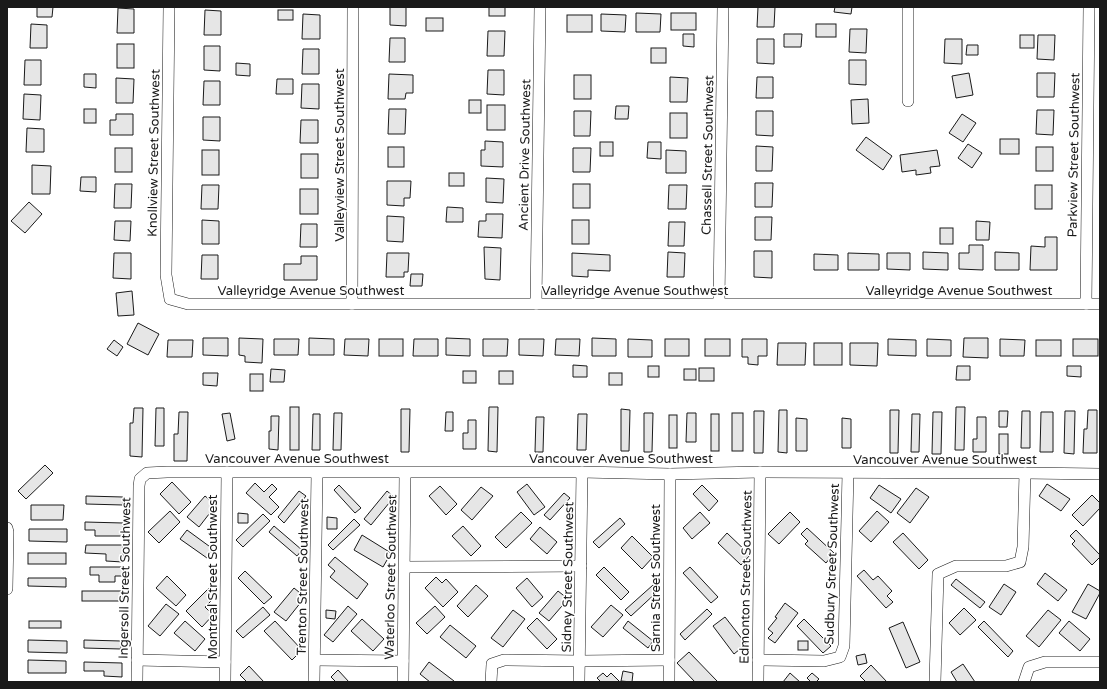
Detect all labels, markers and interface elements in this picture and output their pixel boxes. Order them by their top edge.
street label: Valleyview Street Southwest [332,68,348,242]
street label: Knollview Street Southwest [145,69,163,237]
street label: Parkview Street Southwest [1065,73,1083,238]
street label: Chassell Street Southwest [699,75,717,235]
street label: Ancient Drive Southwest [516,79,534,231]
street label: Valleyridge Avenue Southwest [218,283,404,299]
street label: Valleyridge Avenue Southwest [542,283,728,299]
street label: Valleyridge Avenue Southwest [866,283,1052,299]
street label: Vancouver Avenue Southwest [205,451,389,467]
street label: Vancouver Avenue Southwest [529,451,713,467]
street label: Vancouver Avenue Southwest [853,452,1037,468]
street label: Sudbury Street Southwest [821,483,843,645]
street label: Edmonton Street Southwest [736,490,756,664]
street label: Waterloo Street Southwest [382,494,400,660]
street label: Montreal Street Southwest [205,495,221,659]
street label: Ingersoll Street Southwest [116,497,134,659]
street label: Trenton Street Southwest [294,498,312,656]
street label: Sidney Street Southwest [559,501,577,653]
street label: Sarnia Street Southwest [648,504,664,652]

